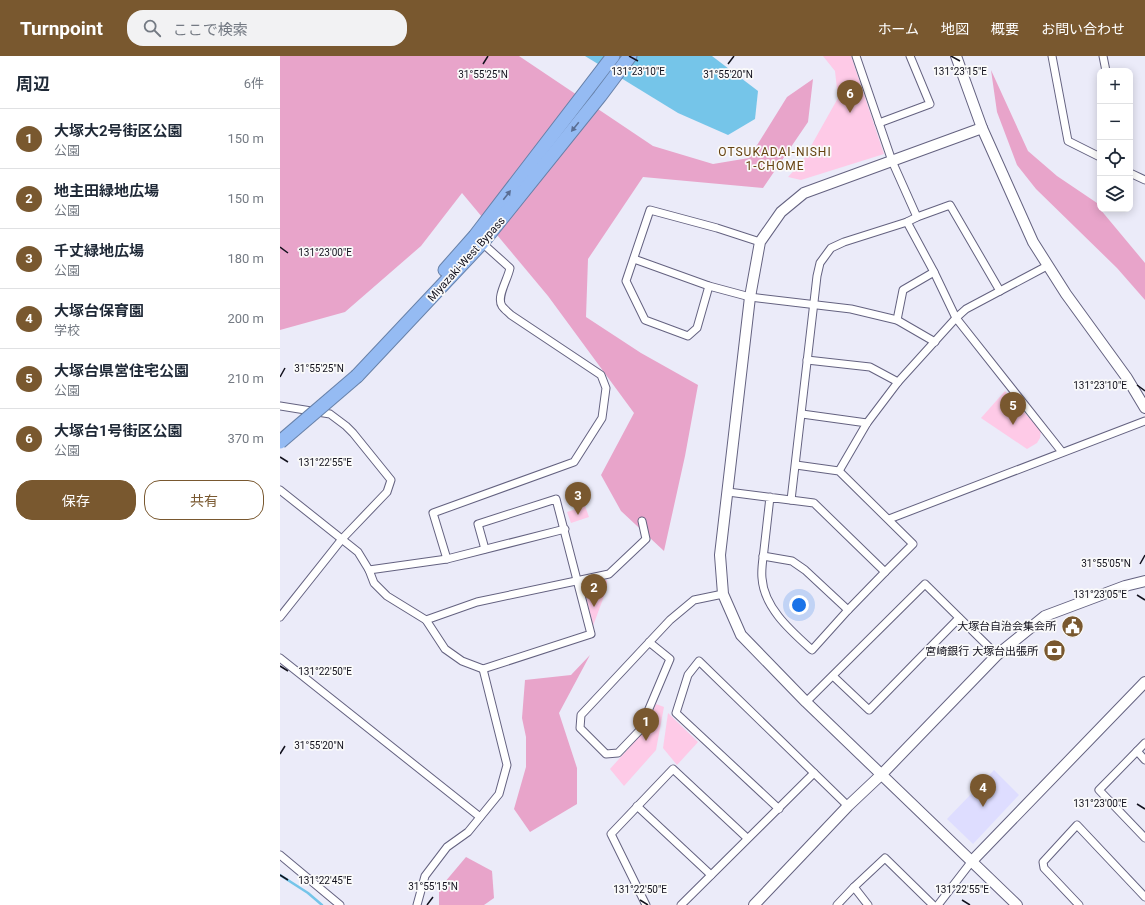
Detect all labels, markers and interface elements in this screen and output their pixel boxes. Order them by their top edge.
search box [127,10,407,46]
text: Turnpoint [20,17,103,40]
icon: search [141,17,163,39]
text: ここで検索 [173,21,248,39]
text: ホーム [877,21,919,37]
text: 地図 [941,21,969,37]
text: 概要 [991,21,1019,37]
text: お問い合わせ [1041,21,1125,37]
text: 131°23'10"E [611,66,665,77]
text: 131°23'15"E [933,66,987,77]
map controls [1097,68,1133,212]
button: + [1097,68,1133,104]
text: 31°55'25"N [458,69,508,80]
text: 31°55'20"N [703,69,753,80]
text: 周辺 [16,74,50,94]
text: 6件 [244,76,264,91]
pin: 6 [837,80,863,113]
button: − [1097,104,1133,140]
one-way arrow [571,121,580,132]
text: 大塚大2号街区公園 [54,122,183,140]
text: 1 [25,131,33,146]
text: 150 m [227,131,264,146]
button: locate [1097,140,1133,176]
text: 公園 [54,143,80,158]
district label: OTSUKADAI-NISHI 1-CHOME [718,145,832,173]
button: layers [1097,176,1133,212]
text: 地主田緑地広場 [54,182,159,200]
one-way arrow [503,189,511,200]
text: 2 [25,191,33,206]
text: 150 m [227,191,264,206]
text: 公園 [54,203,80,218]
street label: Miyazaki-West Bypass [425,214,508,304]
text: 千丈緑地広場 [54,242,144,260]
text: 131°23'00"E [298,247,352,258]
text: 3 [25,251,33,266]
text: 180 m [227,251,264,266]
text: 公園 [54,263,80,278]
text: 大塚台保育園 [54,302,144,320]
text: 4 [25,311,33,326]
text: 200 m [227,311,264,326]
text: 学校 [54,323,80,338]
text: 大塚台県営住宅公園 [54,362,189,380]
text: 31°55'25"N [294,363,344,374]
text: 5 [25,371,33,386]
text: 210 m [227,371,264,386]
text: 131°23'10"E [1073,380,1127,391]
text: 公園 [54,383,80,398]
pin: 5 [1000,392,1026,425]
text: 大塚台1号街区公園 [54,422,183,440]
text: 6 [25,431,33,446]
text: 370 m [227,431,264,446]
text: 公園 [54,443,80,458]
text: 131°22'55"E [298,457,352,468]
button: 保存 [16,480,136,520]
button: 共有 [144,480,264,520]
pin: 3 [565,482,591,515]
text: 31°55'05"N [1081,558,1131,569]
pin: 2 [581,574,607,607]
text: 131°23'05"E [1073,589,1127,600]
your location [789,595,809,615]
public building icon: 大塚台自治会集会所 [1059,613,1085,639]
place label: 大塚台自治会集会所 [957,620,1057,633]
bank icon: 宮崎銀行 大塚台出張所 [1041,638,1067,664]
place label: 宮崎銀行 大塚台出張所 [925,645,1039,658]
text: 131°22'50"E [298,666,352,677]
pin: 1 [633,708,659,741]
text: 31°55'20"N [294,740,344,751]
pin: 4 [970,774,996,807]
text: 131°23'00"E [1073,798,1127,809]
text: 131°22'45"E [298,875,352,886]
text: 31°55'15"N [408,881,458,892]
text: 131°22'50"E [613,884,667,895]
text: 131°22'55"E [935,884,989,895]

